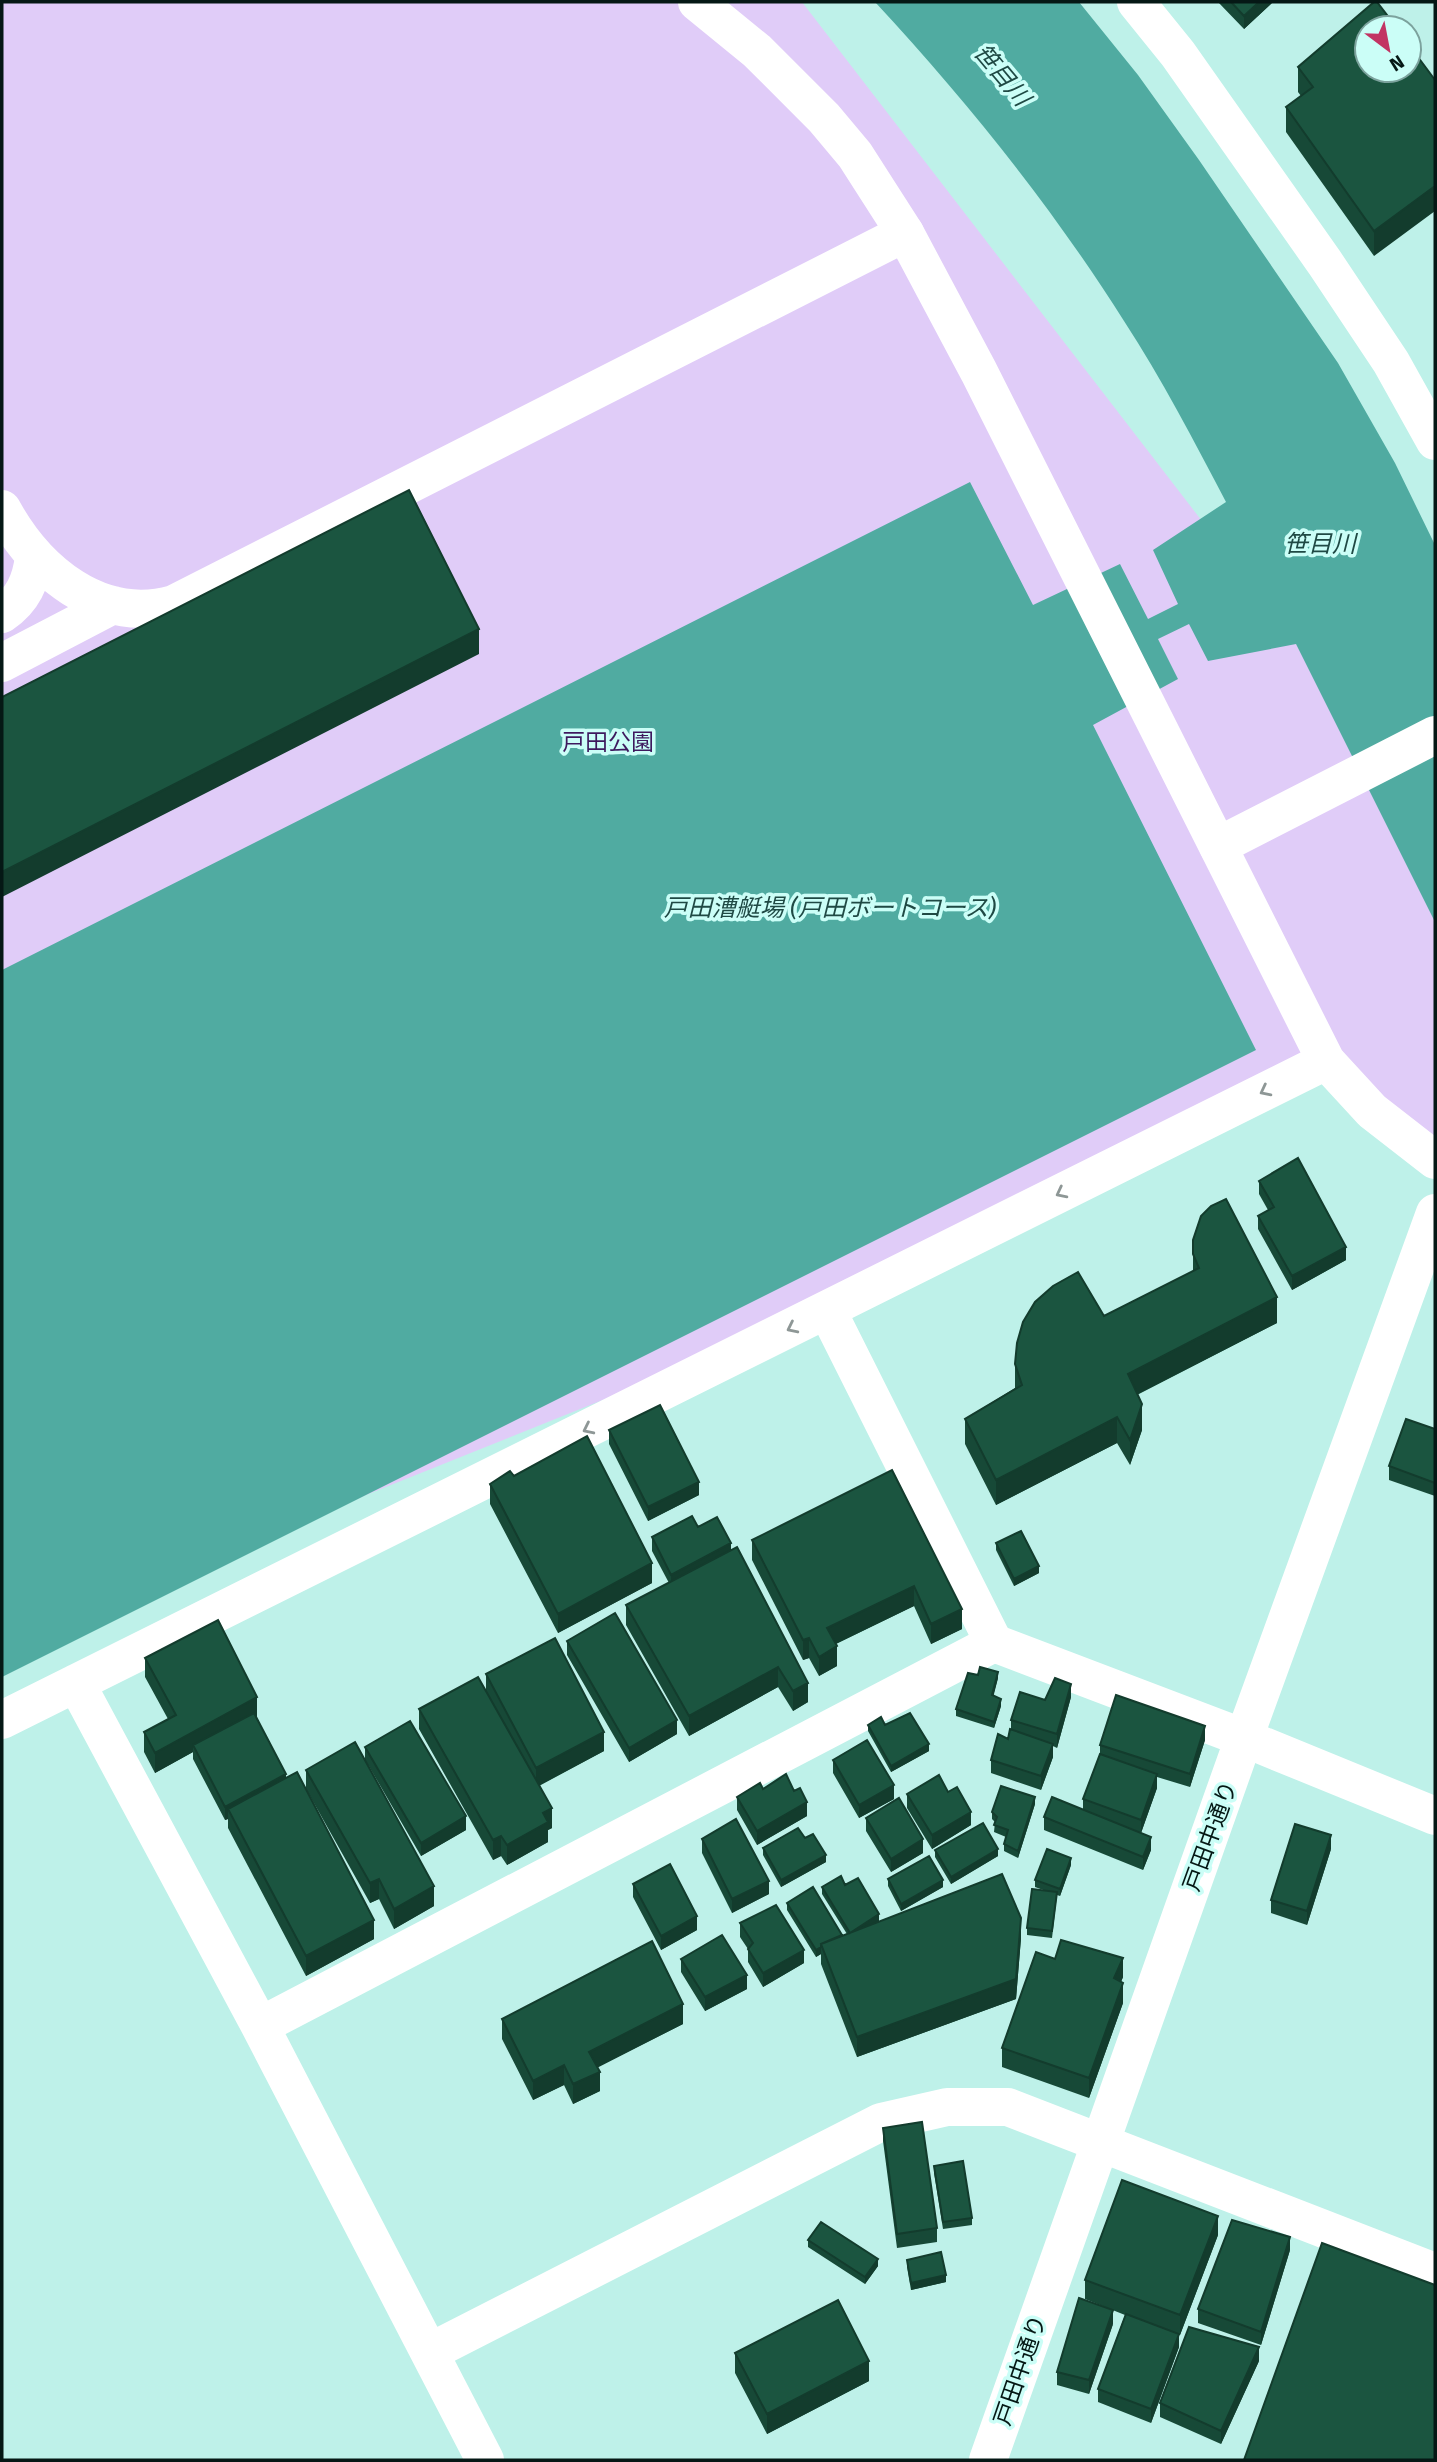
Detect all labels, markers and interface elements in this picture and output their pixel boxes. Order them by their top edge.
north arrow [1353,14,1423,84]
water label: 笹目川 [968,38,1038,114]
text: N [1385,50,1408,76]
water label: 笹目川 [1284,530,1359,558]
park label: 戸田公園 [562,728,654,756]
water label: 戸田漕艇場 (戸田ボートコース) [664,894,997,922]
one-way arrow [1260,1083,1272,1097]
one-way arrow [1056,1184,1068,1198]
one-way arrow [787,1319,799,1333]
one-way arrow [583,1420,595,1434]
street label: 戸田中通り [1177,1777,1243,1895]
street label: 戸田中通り [988,2311,1052,2429]

